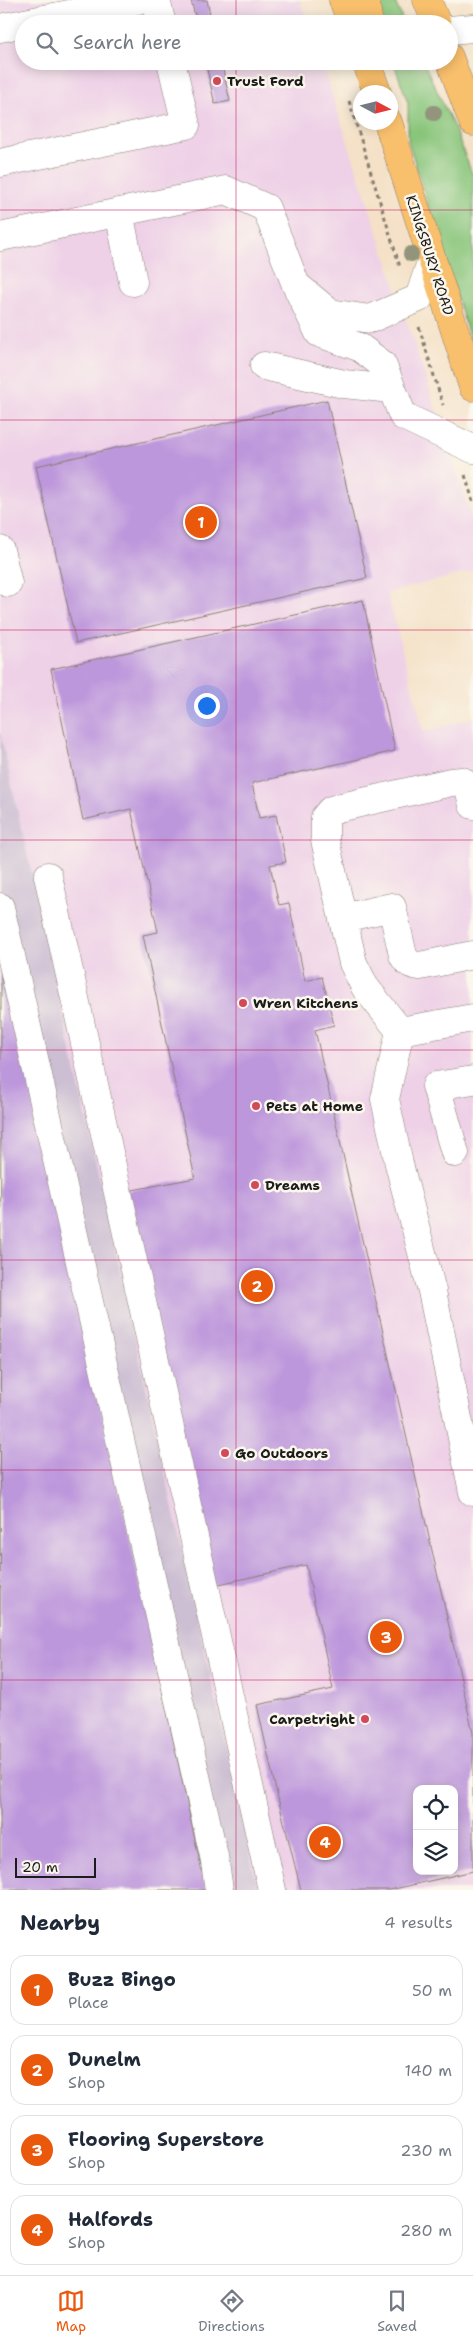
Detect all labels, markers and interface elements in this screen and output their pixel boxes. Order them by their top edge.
search box [15,15,458,70]
icon: search [33,29,61,57]
text: Search here [73,30,182,55]
place label: Trust Ford [227,72,304,90]
marker: Trust Ford [211,75,223,87]
north arrow [353,85,398,130]
street label: KINGSBURY ROAD [402,193,458,317]
pin: 1 [185,503,217,541]
your location [194,693,220,719]
place label: Wren Kitchens [253,994,358,1012]
marker: Wren Kitchens [237,997,249,1009]
place label: Pets at Home [266,1097,363,1115]
marker: Pets at Home [250,1100,262,1112]
place label: Dreams [265,1176,320,1194]
marker: Dreams [249,1179,261,1191]
pin: 2 [241,1267,273,1305]
place label: Go Outdoors [235,1444,328,1462]
marker: Go Outdoors [219,1447,231,1459]
pin: 3 [370,1618,402,1656]
place label: Carpetright [269,1710,355,1728]
marker: Carpetright [359,1713,371,1725]
map controls [413,1785,458,1875]
button: locate [413,1785,458,1830]
pin: 4 [309,1823,341,1861]
button: layers [413,1830,458,1875]
scale bar [15,1855,96,1878]
text: 20 m [22,1858,58,1876]
text: Nearby [20,1909,100,1937]
text: 4 results [384,1912,453,1933]
text: Buzz Bingo [68,1967,176,1992]
text: 1 [33,1980,41,2001]
text: 50 m [412,1980,452,2001]
text: Place [68,1992,109,2013]
text: Dunelm [68,2047,141,2072]
text: 2 [31,2060,43,2081]
text: 140 m [405,2060,452,2081]
text: Shop [68,2072,105,2093]
text: Flooring Superstore [68,2127,264,2152]
text: 3 [31,2140,43,2161]
text: 230 m [400,2140,452,2161]
text: Shop [68,2152,105,2173]
text: Halfords [68,2207,153,2232]
text: 4 [31,2220,43,2241]
text: 280 m [400,2220,452,2241]
text: Shop [68,2232,105,2253]
tab: Map [56,2287,86,2335]
tab: Directions [198,2287,265,2335]
tab: Saved [377,2287,417,2335]

